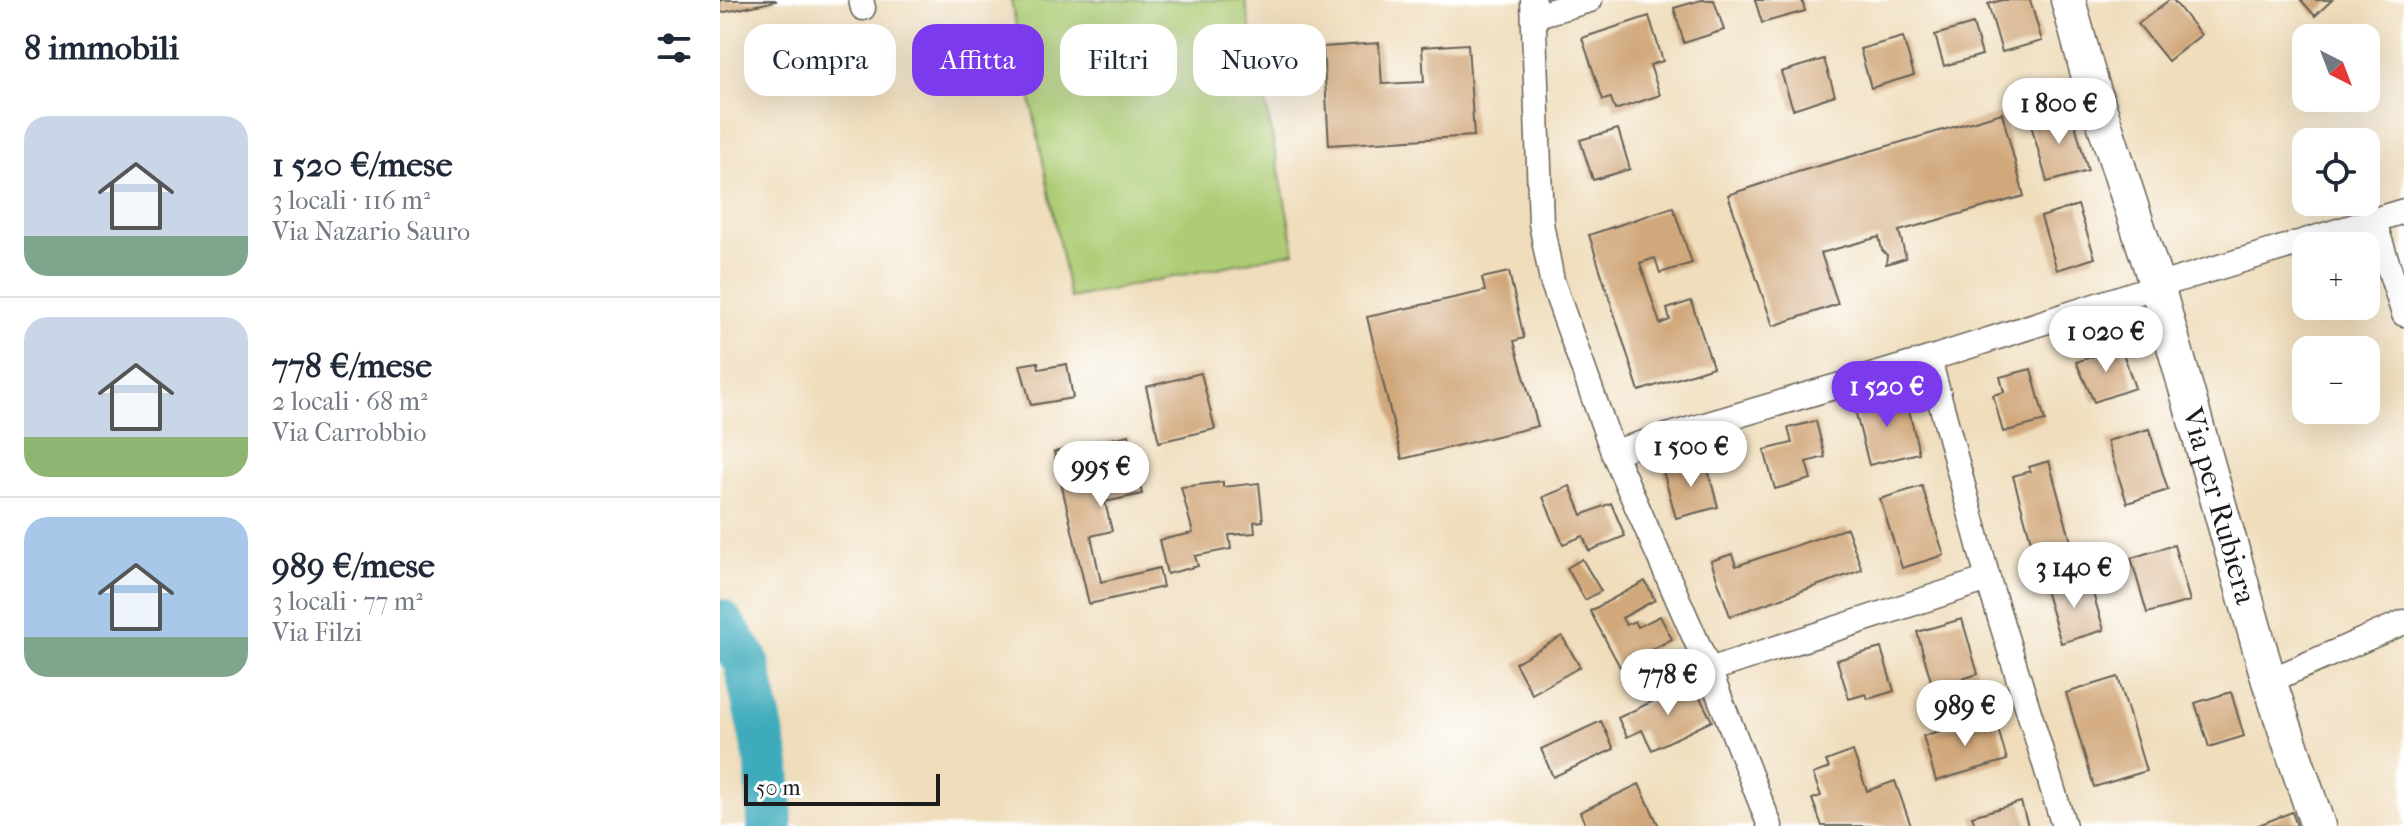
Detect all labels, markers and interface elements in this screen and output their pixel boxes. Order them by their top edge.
chip: Compra [744,24,896,96]
chip: Affitta [912,24,1044,96]
chip: Filtri [1060,24,1177,96]
chip: Nuovo [1193,24,1326,96]
north arrow [2292,24,2380,112]
map controls [2292,24,2380,424]
icon: filters [652,26,696,70]
text: 8 immobili [24,28,179,68]
pin: 1 800 € [1985,78,2133,146]
text: 1 800 € [2020,88,2098,119]
button: locate [2292,128,2380,216]
text: 1 520 €/mese [272,145,452,185]
icon: home [88,148,184,244]
text: 3 locali · 116 m² [272,185,430,216]
text: Via Nazario Sauro [272,216,470,247]
button: + [2292,232,2380,320]
pin: 1 020 € [2032,306,2180,374]
text: 1 020 € [2067,316,2145,347]
button: − [2292,336,2380,424]
text: 778 €/mese [272,346,432,386]
icon: home [88,349,184,445]
pin: 1 520 € [1813,361,1961,429]
text: 1 520 € [1850,371,1924,402]
text: 2 locali · 68 m² [272,386,428,417]
street label: Via per Rubiera [2174,403,2264,609]
text: Via Carrobbio [272,417,426,448]
pin: 1 500 € [1617,421,1765,489]
text: 1 500 € [1653,431,1729,462]
pin: 995 € [1045,441,1157,509]
text: 995 € [1071,451,1131,482]
pin: 3 140 € [2000,542,2148,610]
text: 989 €/mese [272,546,435,586]
icon: home [88,549,184,645]
text: 3 140 € [2036,552,2112,583]
text: 3 locali · 77 m² [272,586,423,617]
text: Via Filzi [272,617,362,648]
pin: 778 € [1612,649,1724,717]
text: 778 € [1638,659,1698,690]
pin: 989 € [1909,680,2021,748]
text: 989 € [1934,690,1996,721]
scale bar [744,770,940,806]
text: 50 m [756,775,801,801]

